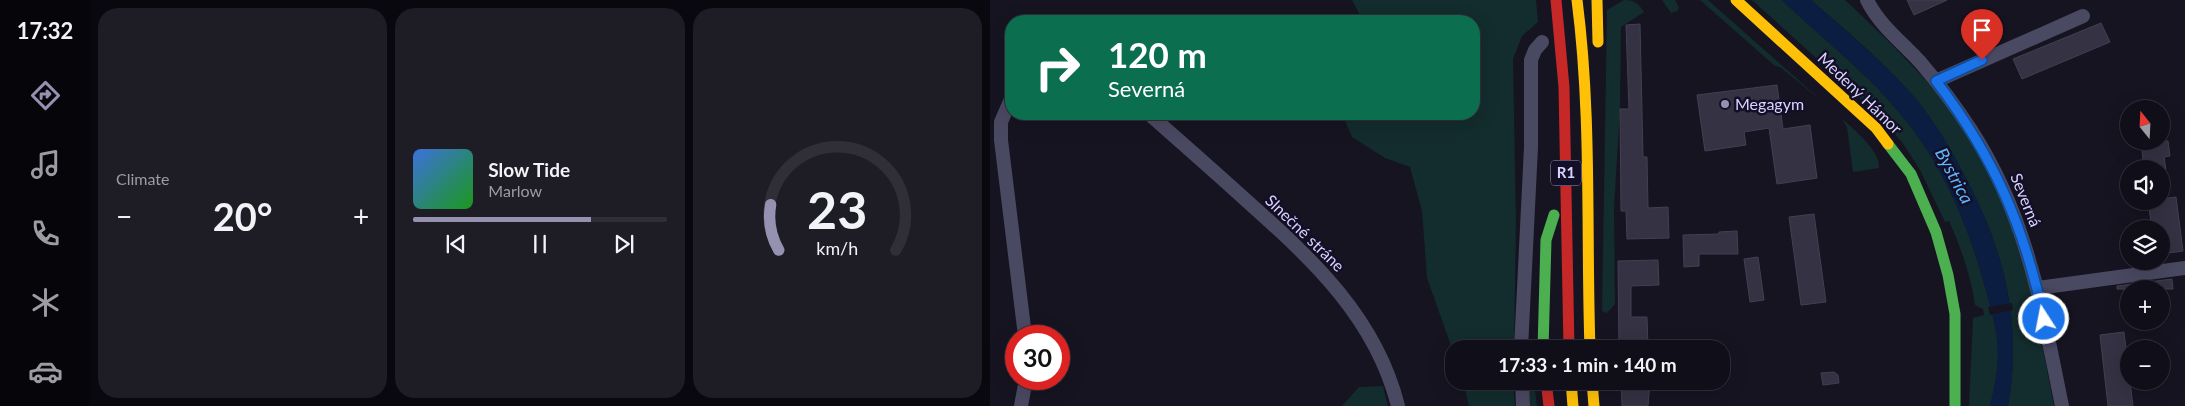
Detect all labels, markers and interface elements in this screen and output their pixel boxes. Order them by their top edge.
pin [1961,9,2003,60]
icon: arrive [1968,16,1996,44]
text: 17:32 [17,17,73,44]
text: 120 m [1108,33,1207,75]
icon: right [1025,35,1090,100]
street label: Medený Hámor [1814,48,1906,137]
text: Severná [1108,75,1185,102]
icon: directions [28,78,63,113]
place label: Megagym [1735,94,1804,113]
marker: Megagym [1719,98,1731,110]
north arrow [2120,100,2170,150]
map controls [2120,100,2170,390]
water label: Bystrica [1931,144,1979,207]
icon: music [28,147,63,182]
text: Slow Tide [488,158,570,181]
road number: R1 [1551,160,1581,186]
button: sound [2120,160,2170,210]
text: Climate [116,169,169,188]
street label: Severná [2007,170,2046,229]
text: 23 [807,178,867,240]
text: Marlow [488,181,542,200]
street label: Slnečné stráne [1262,190,1349,275]
text: 20° [213,193,273,239]
text: − [116,199,132,233]
text: + [353,199,369,233]
icon: phone [28,216,63,251]
button: layers [2120,220,2170,270]
icon: previous [442,230,470,258]
icon: pause [526,230,554,258]
icon: next [610,230,638,258]
text: km/h [816,237,858,259]
button: + [2120,280,2170,330]
icon: climate [28,285,63,320]
position arrow [2017,292,2069,344]
speed limit sign: 30 [1005,325,1070,390]
button: − [2120,340,2170,390]
text: 17:33 · 1 min · 140 m [1498,353,1677,376]
icon: car [28,354,63,389]

